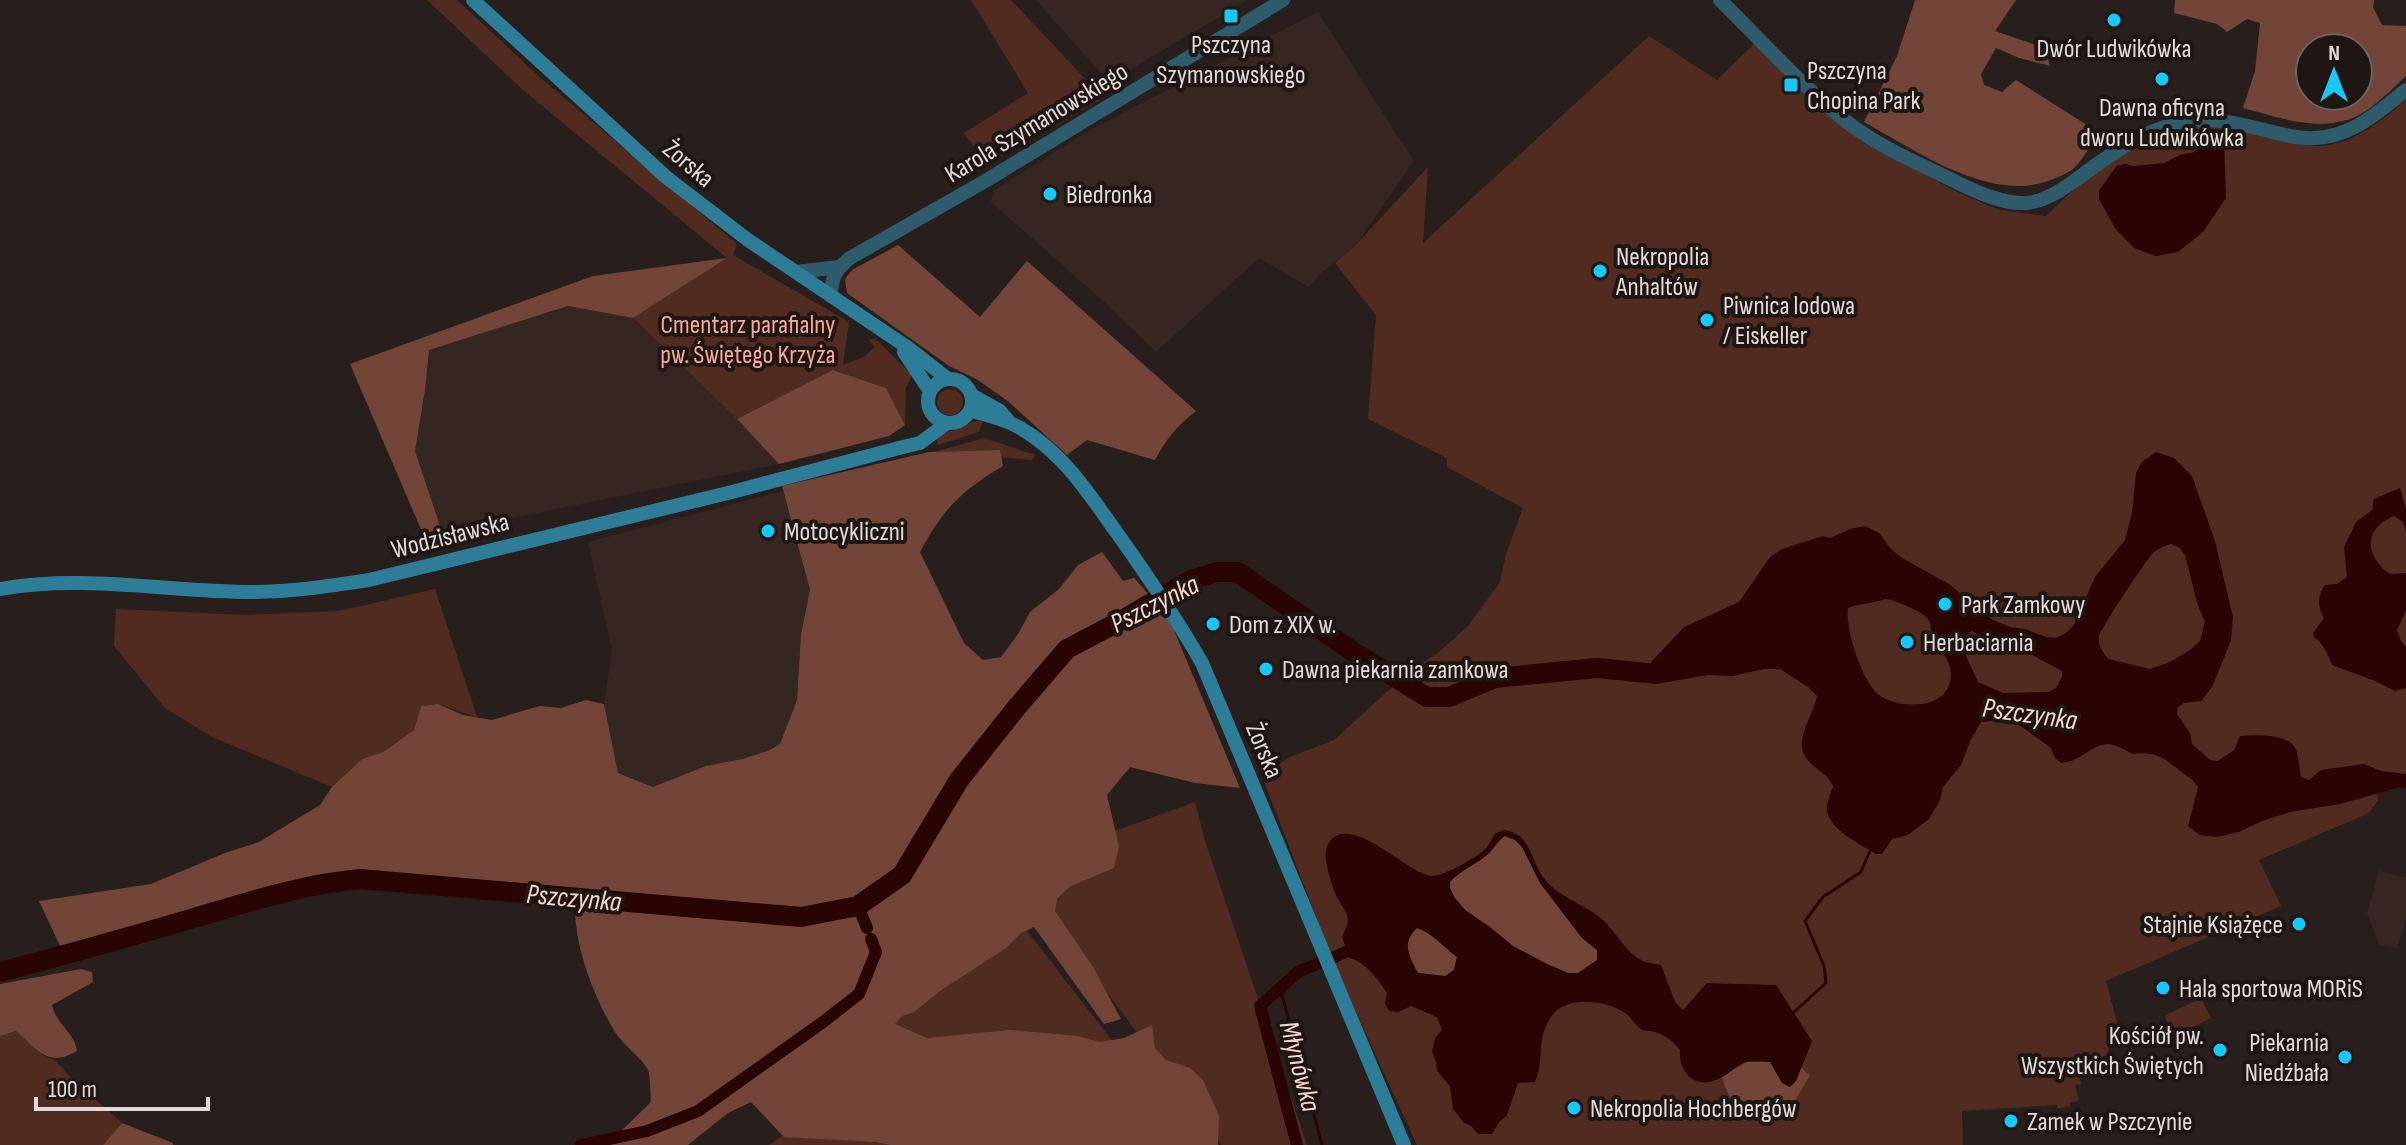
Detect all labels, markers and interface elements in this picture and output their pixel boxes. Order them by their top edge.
marker: Pszczyna Szymanowskiego [1222,7,1240,25]
marker: Dwór Ludwikówka [2105,11,2123,29]
place label: Pszczyna Szymanowskiego [1156,30,1306,91]
north arrow [2294,32,2374,112]
place label: Dwór Ludwikówka [2036,34,2192,65]
text: N [2328,40,2340,67]
place label: Pszczyna Chopina Park [1807,56,1921,117]
street label: Karola Szymanowskiego [940,57,1134,190]
marker: Dawna oficyna dworu Ludwikówka [2153,70,2171,88]
marker: Pszczyna Chopina Park [1782,76,1800,94]
place label: Dawna oficyna dworu Ludwikówka [2080,93,2244,154]
street label: Żorska [656,134,720,194]
place label: Biedronka [1066,180,1153,211]
marker: Biedronka [1041,185,1059,203]
place label: Nekropolia Anhaltów [1615,242,1709,303]
marker: Nekropolia Anhaltów [1591,262,1609,280]
place label: Piwnica lodowa / Eiskeller [1723,291,1855,352]
park label: Cmentarz parafialny pw. Świętego Krzyża [660,310,836,371]
marker: Piwnica lodowa / Eiskeller [1698,311,1716,329]
street label: Wodzisławska [388,507,512,566]
place label: Motocykliczni [784,517,905,548]
marker: Motocykliczni [759,522,777,540]
water label: Pszczynka [1105,568,1205,641]
place label: Park Zamkowy [1961,590,2085,621]
marker: Park Zamkowy [1936,595,1954,613]
place label: Dom z XIX w. [1229,610,1336,641]
marker: Dom z XIX w. [1204,615,1222,633]
place label: Herbaciarnia [1923,628,2034,659]
marker: Herbaciarnia [1898,633,1916,651]
place label: Dawna piekarnia zamkowa [1282,655,1508,686]
marker: Dawna piekarnia zamkowa [1257,660,1275,678]
water label: Pszczynka [1980,692,2080,738]
street label: Żorska [1238,718,1289,783]
water label: Pszczynka [525,878,623,919]
place label: Stajnie Książęce [2143,910,2283,941]
marker: Stajnie Książęce [2290,915,2308,933]
place label: Hala sportowa MORiS [2179,974,2363,1005]
marker: Hala sportowa MORiS [2154,979,2172,997]
water label: Młynówka [1272,1018,1328,1116]
place label: Kościół pw. Wszystkich Świętych [2021,1021,2204,1082]
place label: Piekarnia Niedźbała [2245,1028,2329,1089]
marker: Kościół pw. Wszystkich Świętych [2211,1041,2229,1059]
marker: Piekarnia Niedźbała [2336,1048,2354,1066]
scale bar [36,1061,208,1111]
text: 100 m [48,1075,97,1104]
place label: Nekropolia Hochbergów [1590,1094,1797,1125]
marker: Nekropolia Hochbergów [1565,1099,1583,1117]
place label: Zamek w Pszczynie [2027,1107,2193,1138]
marker: Zamek w Pszczynie [2002,1112,2020,1130]

